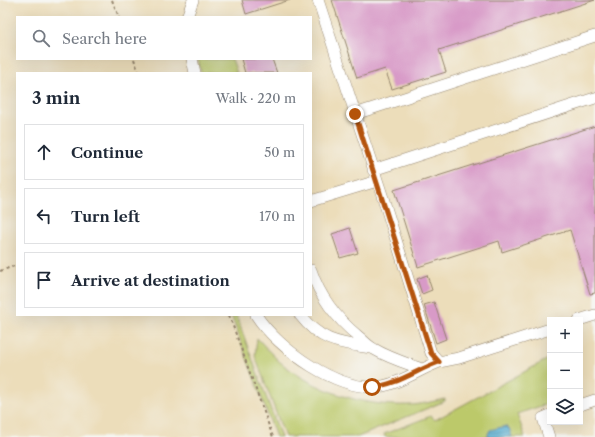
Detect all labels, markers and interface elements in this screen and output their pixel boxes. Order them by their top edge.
search box [16,16,312,60]
icon: search [30,27,52,49]
text: Search here [62,29,147,48]
text: 3 min [32,88,81,108]
text: Walk · 220 m [216,90,296,106]
route end [346,105,364,123]
icon: ahead [33,141,55,163]
text: Continue [71,143,143,162]
text: 50 m [264,144,295,160]
icon: left [33,205,55,227]
text: Turn left [71,207,140,226]
text: 170 m [259,208,295,224]
icon: arrive [33,269,55,291]
text: Arrive at destination [71,271,230,290]
map controls [547,317,583,425]
button: + [547,317,583,353]
button: − [547,353,583,389]
route start [363,378,381,396]
button: layers [547,389,583,425]

